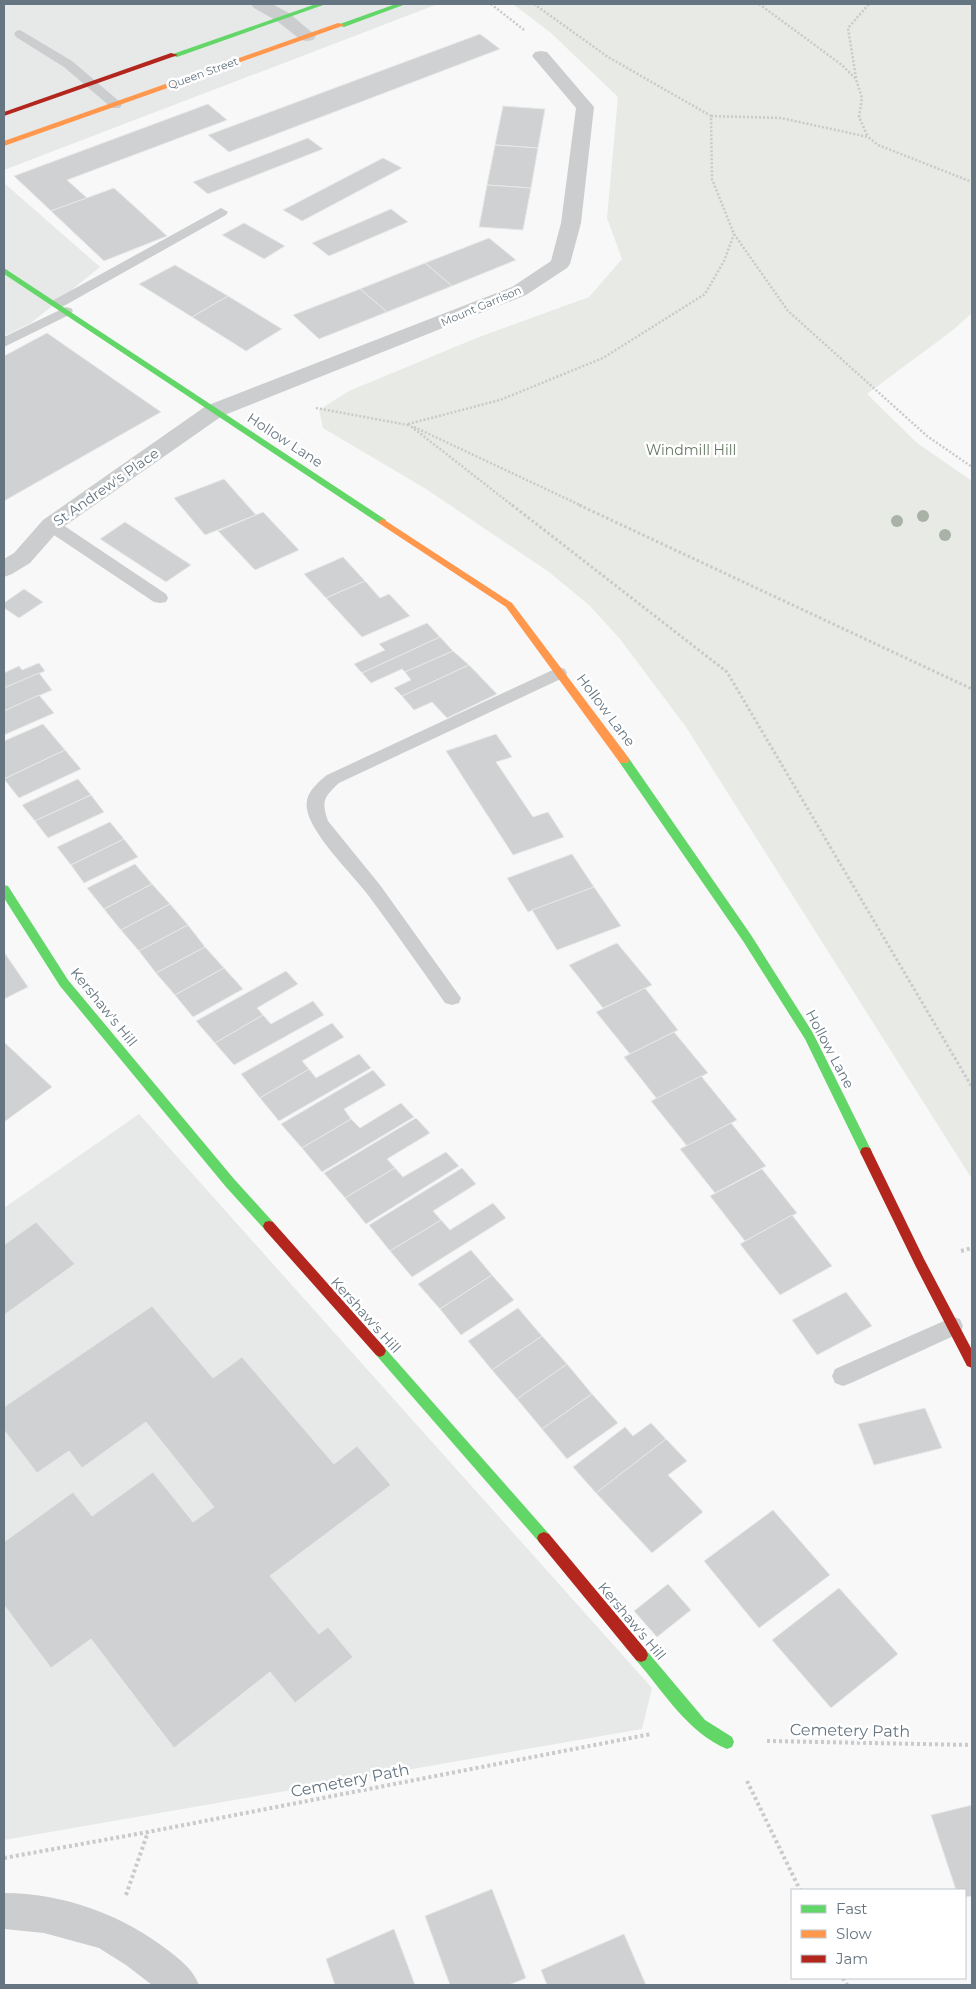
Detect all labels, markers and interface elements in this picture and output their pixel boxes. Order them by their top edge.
street label: Queen Street [166,54,240,92]
street label: Mount Garrison [439,283,523,329]
street label: Hollow Lane [244,409,326,471]
park label: Windmill Hill [646,441,736,459]
street label: St Andrew's Place [50,444,162,530]
street label: Hollow Lane [573,670,639,750]
street label: Kershaw's Hill [67,964,141,1050]
street label: Hollow Lane [802,1007,858,1091]
street label: Kershaw's Hill [327,1273,405,1357]
street label: Kershaw's Hill [594,1578,670,1664]
street label: Cemetery Path [790,1720,910,1741]
street label: Cemetery Path [289,1760,411,1801]
legend [791,1889,966,1979]
text: Fast [836,1899,867,1918]
text: Slow [836,1924,872,1943]
text: Jam [835,1949,868,1968]

